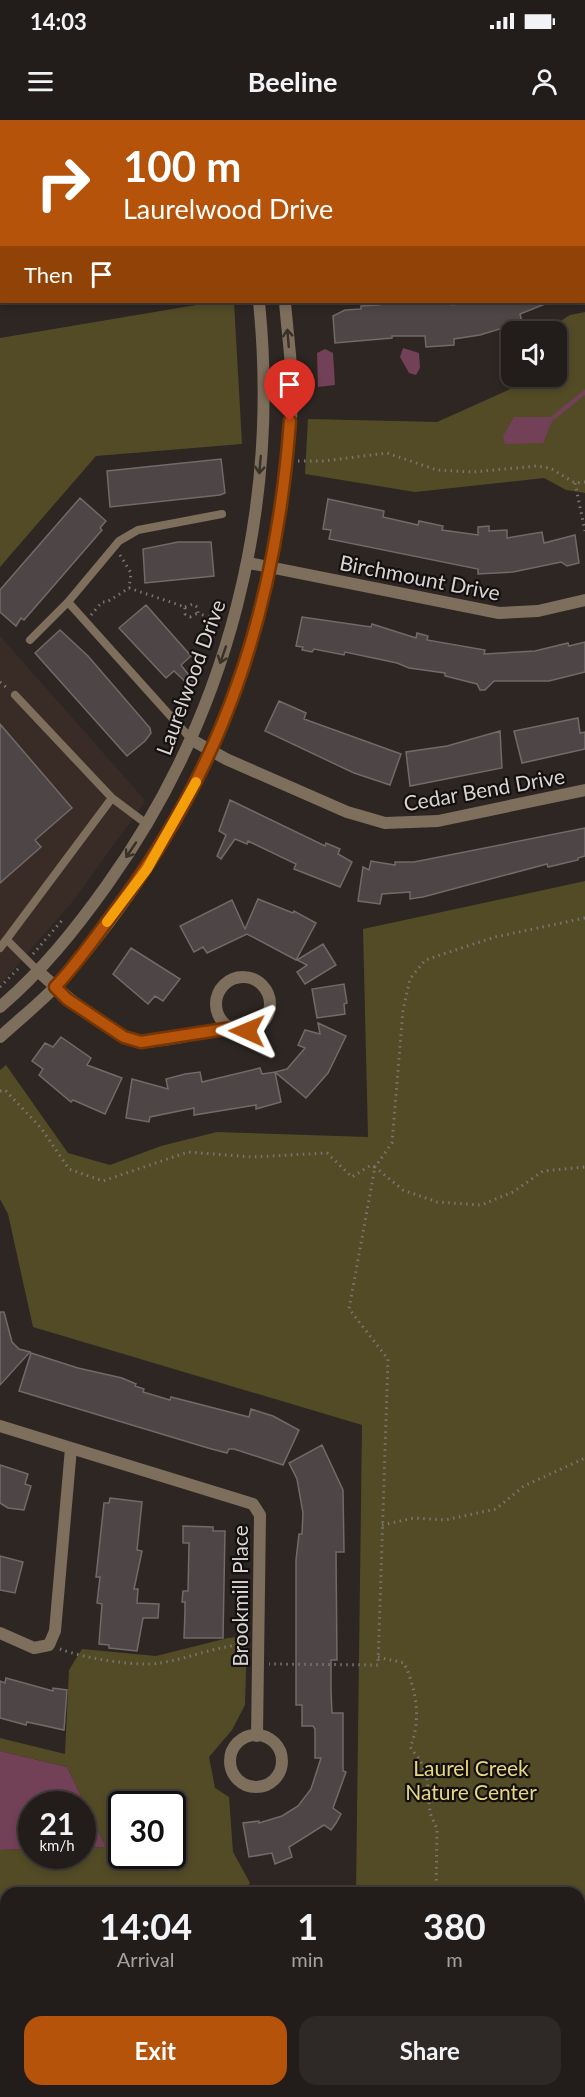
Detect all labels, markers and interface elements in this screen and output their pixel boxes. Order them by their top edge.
text: 14:03 [30,8,87,35]
icon: menu [24,65,57,98]
text: Beeline [248,65,337,98]
icon: person [528,65,561,98]
text: 100 m [123,141,241,191]
icon: right [24,144,102,222]
text: Laurelwood Drive [123,192,333,225]
icon: arrive [85,258,118,291]
text: Then [24,261,73,288]
map controls [501,321,567,387]
button: sound [501,321,567,387]
one-way arrow [282,328,293,348]
pin [264,359,315,421]
icon: arrive [273,368,306,401]
one-way arrow [254,454,265,474]
street label: Birchmount Drive [338,549,502,605]
street label: Laurelwood Drive [150,596,230,758]
one-way arrow [216,645,227,664]
street label: Cedar Bend Drive [402,763,566,815]
one-way arrow [125,841,137,858]
position arrow [215,999,279,1063]
street label: Brookmill Place [227,1525,252,1667]
park label: Laurel Creek Nature Center [405,1755,537,1804]
speed limit sign: 30 [108,1791,186,1869]
text: 21 [40,1805,74,1841]
text: km/h [39,1836,75,1854]
text: 14:04 [99,1904,192,1948]
text: 1 [297,1904,318,1948]
text: 380 [423,1904,486,1948]
text: Arrival [117,1947,174,1971]
text: min [291,1947,324,1971]
text: m [446,1947,463,1971]
button: Exit [24,2016,287,2085]
button: Share [299,2016,561,2085]

